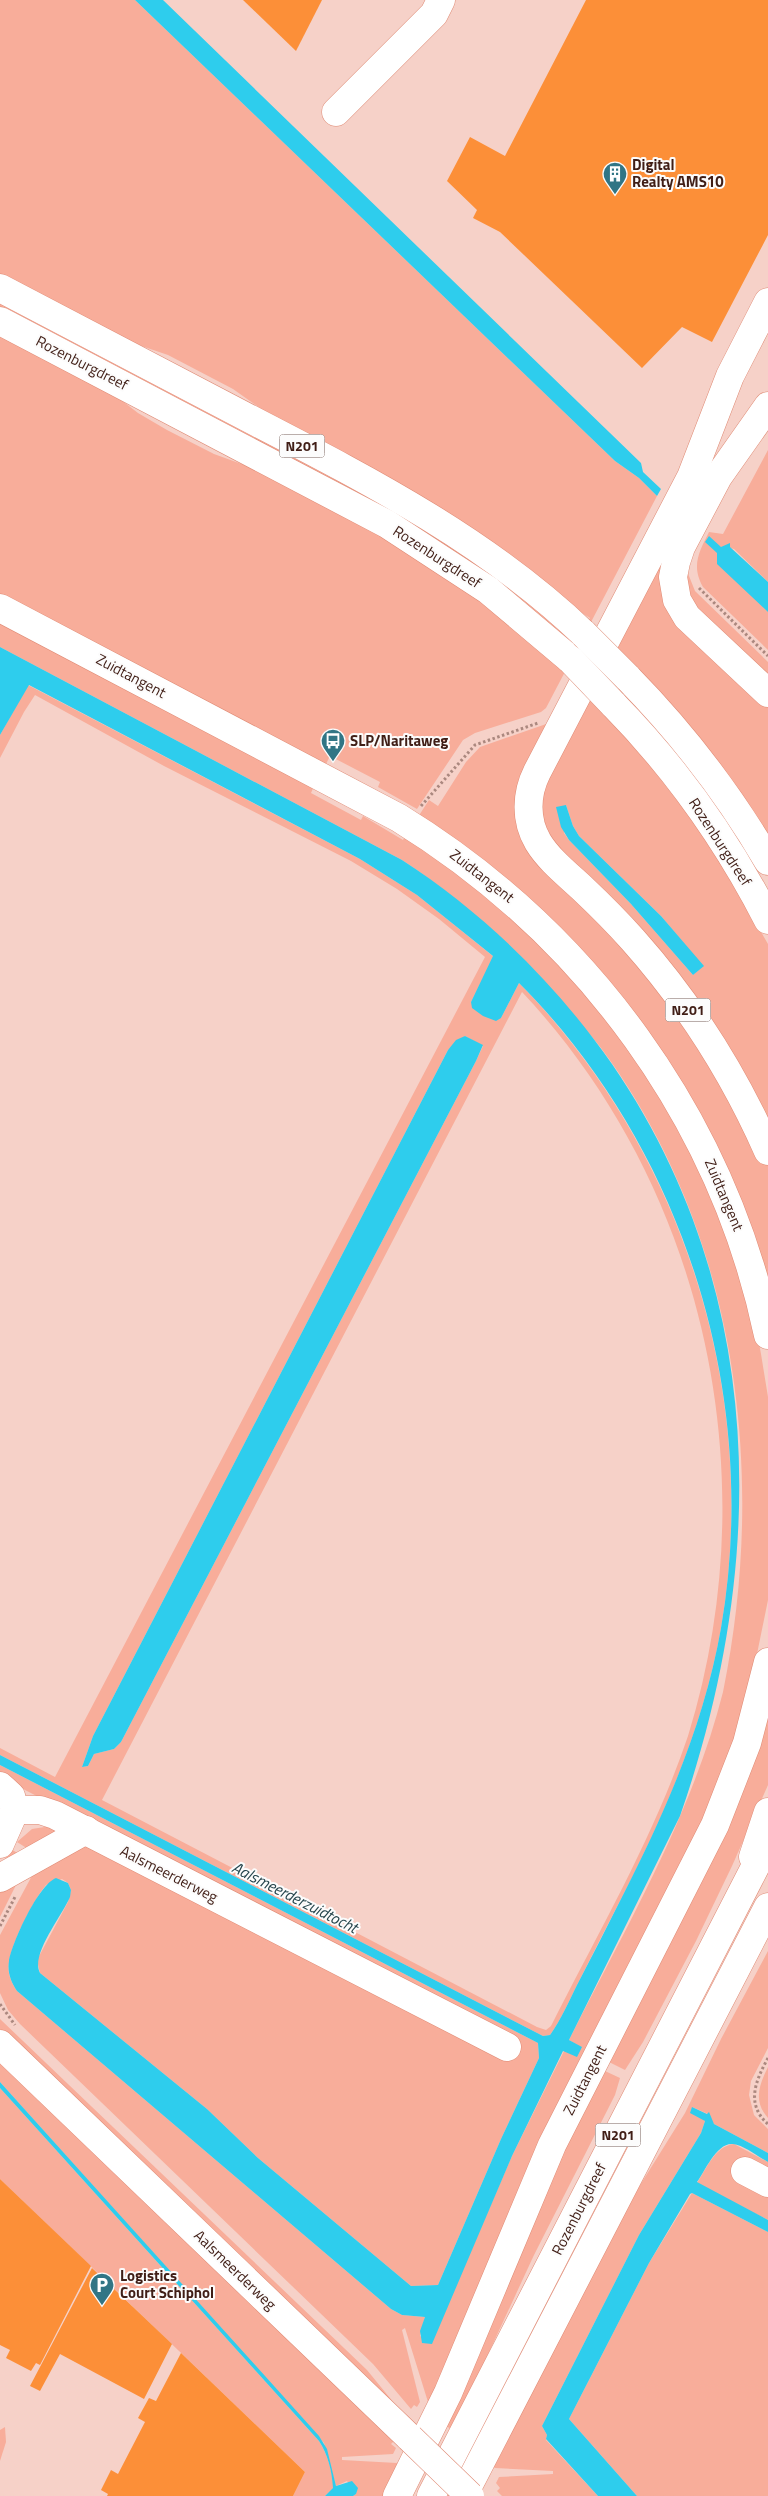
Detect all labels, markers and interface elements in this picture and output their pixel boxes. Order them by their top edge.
place label: Digital Realty AMS10 [632,153,724,193]
building icon: Digital Realty AMS10 [602,161,628,195]
street label: Rozenburgdreef [32,329,133,396]
road number: N201 [280,434,324,458]
street label: Rozenburgdreef [389,519,486,594]
street label: Zuidtangent [92,647,171,704]
bus stop icon: SLP/Naritaweg [320,728,346,762]
place label: SLP/Naritaweg [350,729,448,752]
street label: Rozenburgdreef [683,793,758,890]
street label: Zuidtangent [445,843,520,909]
road number: N201 [666,998,710,1022]
street label: Zuidtangent [699,1155,750,1235]
street label: Aalsmeerderweg [116,1839,222,1908]
water label: Aalsmeerderzuidtocht [228,1855,364,1940]
street label: Zuidtangent [557,2040,612,2119]
road number: N201 [596,2124,640,2146]
street label: Rozenburgdreef [545,2158,612,2259]
street label: Aalsmeerderweg [189,2224,282,2315]
place label: Logistics Court Schiphol [120,2264,214,2304]
parking icon: Logistics Court Schiphol [89,2272,115,2306]

